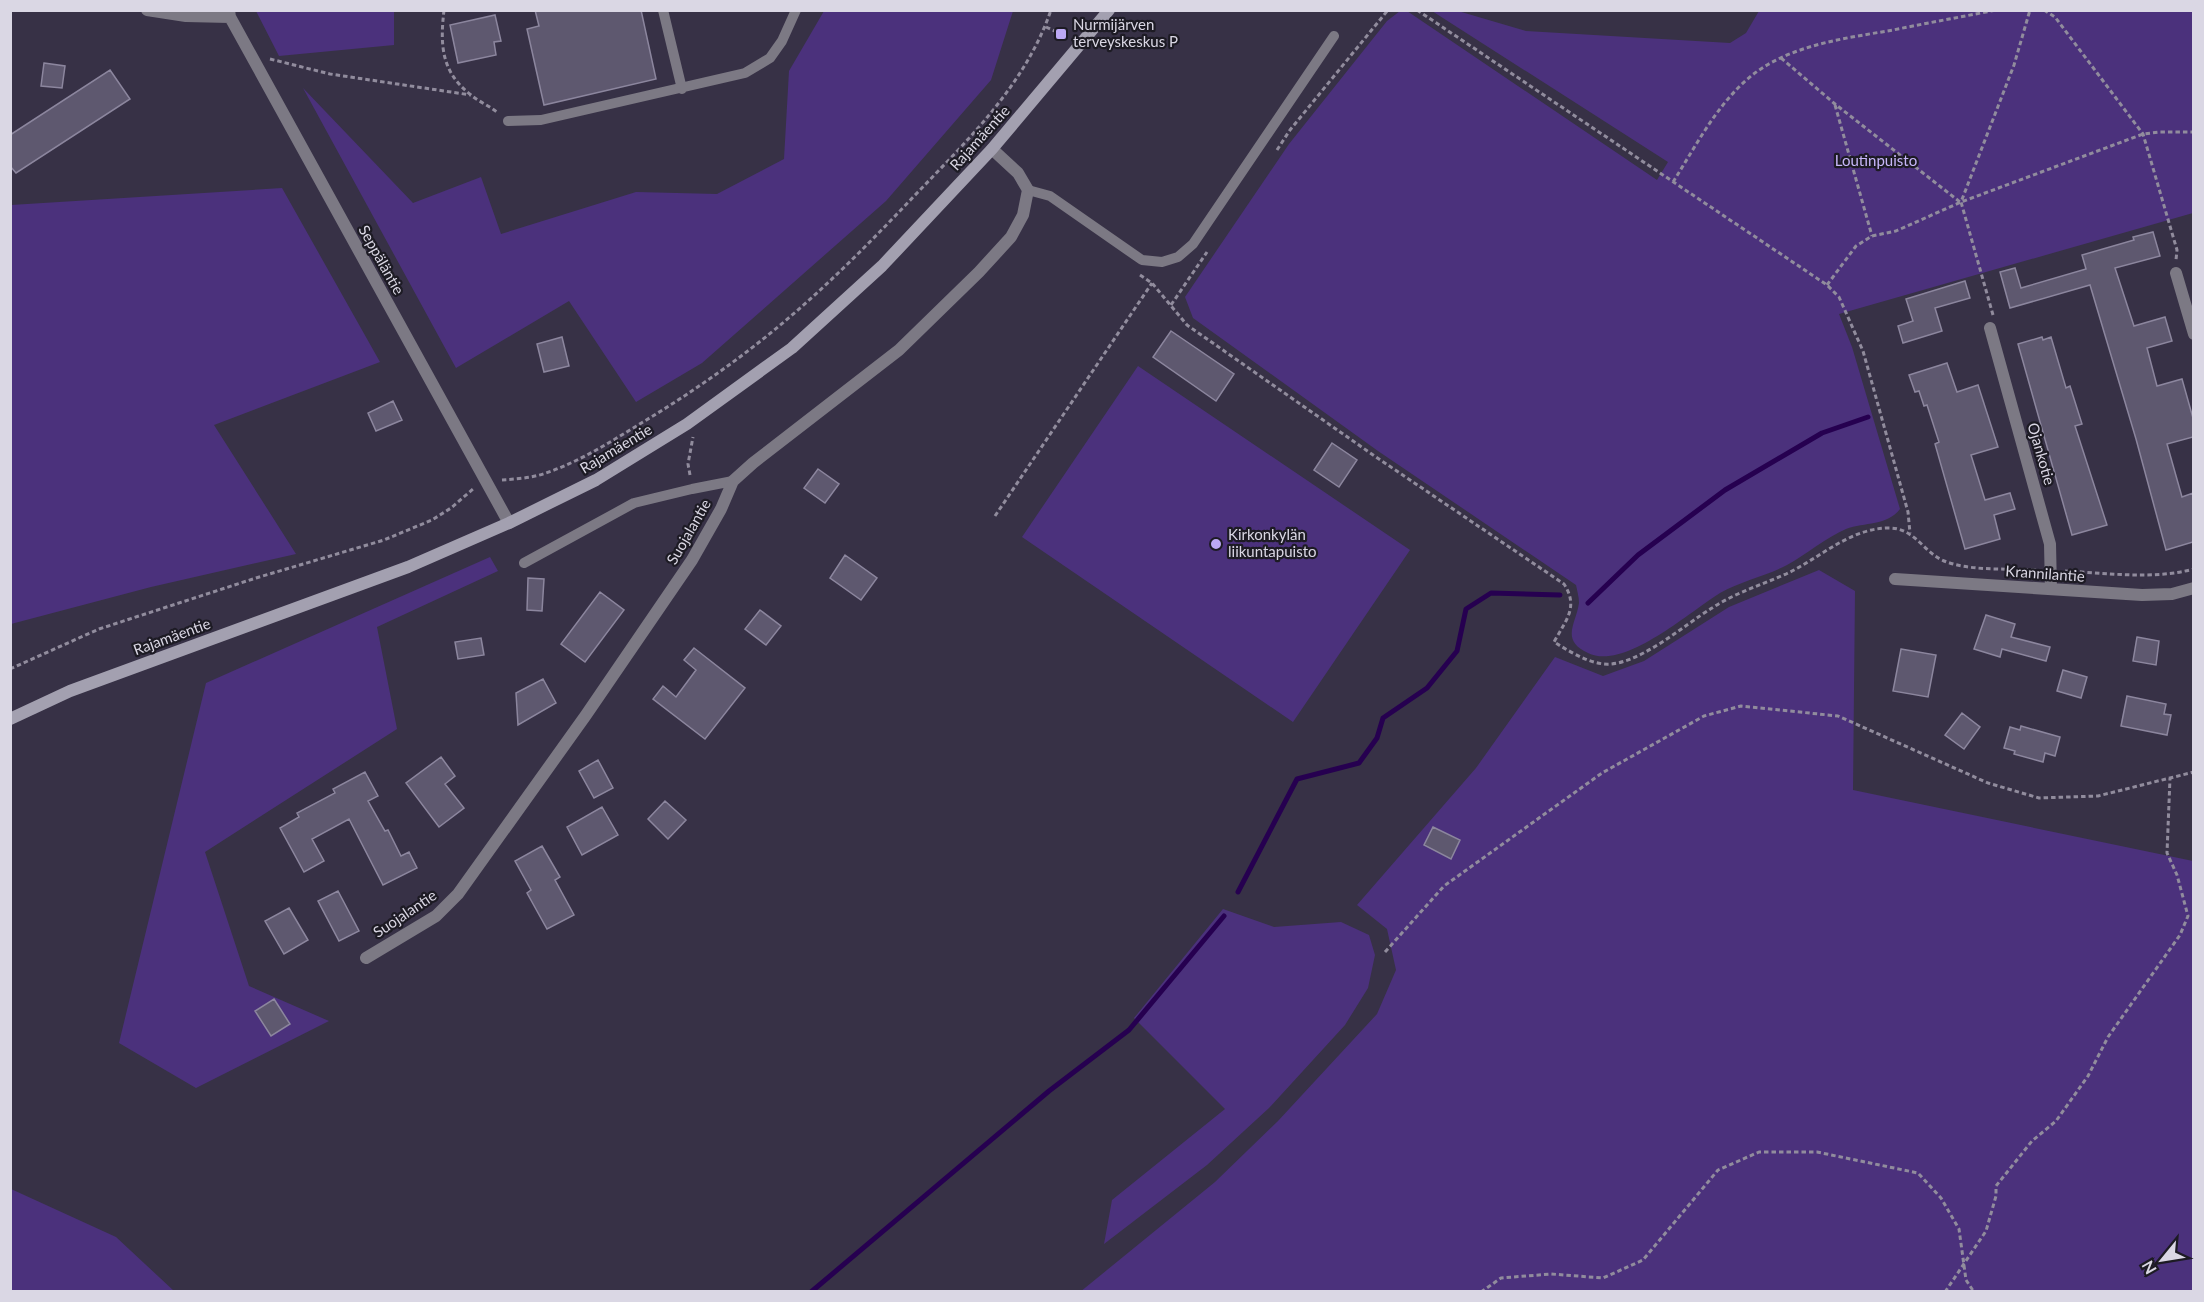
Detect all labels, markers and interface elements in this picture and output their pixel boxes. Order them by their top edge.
place label: Nurmijärven terveyskeskus P [1073,15,1178,50]
marker: Nurmijärven terveyskeskus P [1054,27,1068,41]
street label: Rajamäentie [945,101,1013,173]
park label: Loutinpuisto [1835,151,1917,169]
street label: Seppäläntie [355,222,408,297]
street label: Rajamäentie [576,420,655,477]
street label: Ojankotie [2024,420,2059,487]
street label: Suojalantie [662,496,714,567]
place label: Kirkonkylän liikuntapuisto [1228,525,1317,560]
marker: Kirkonkylän liikuntapuisto [1209,537,1223,551]
street label: Krannilantie [2005,561,2085,585]
street label: Rajamäentie [131,614,213,658]
street label: Suojalantie [369,885,440,941]
north arrow [2132,1230,2192,1290]
text: N [2137,1258,2160,1278]

